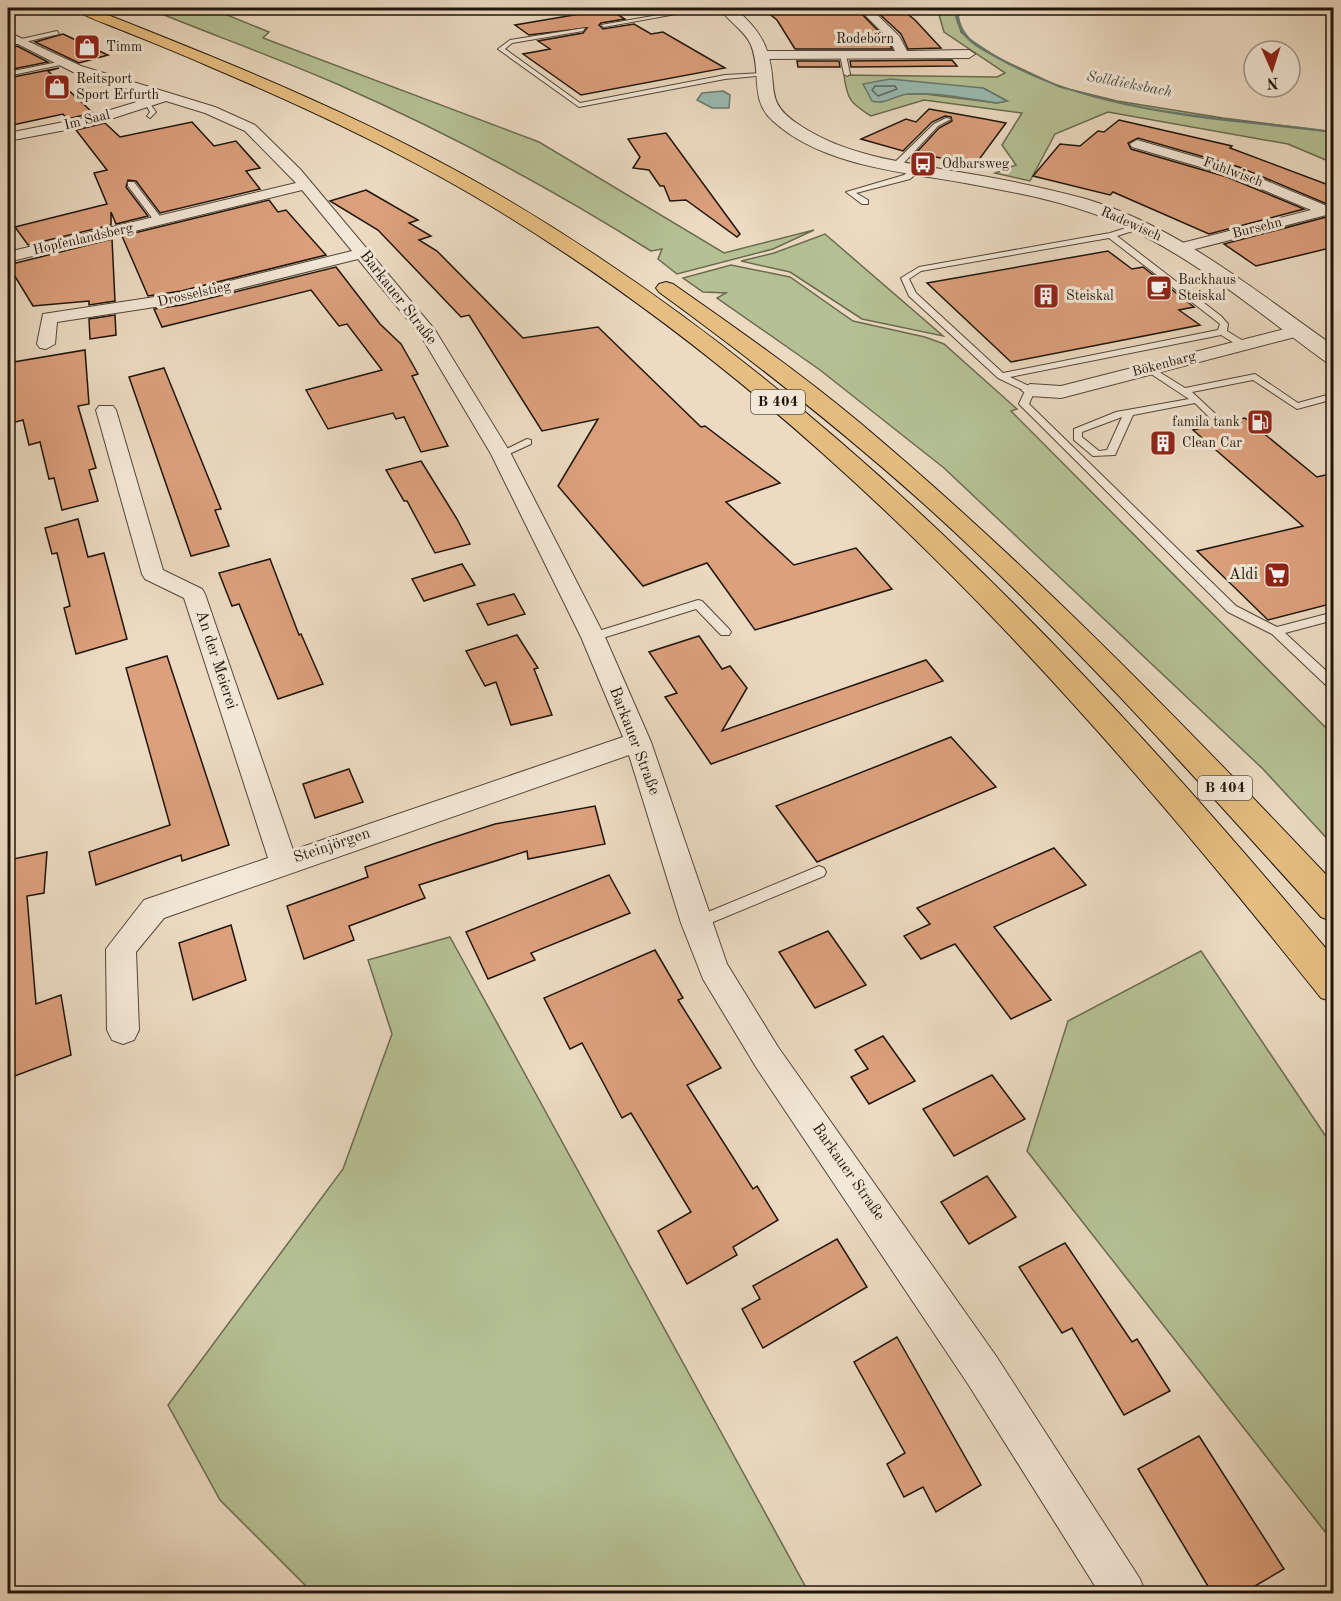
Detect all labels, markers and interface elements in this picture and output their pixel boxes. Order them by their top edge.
shop icon: Timm [72,32,102,62]
street label: Rodebörn [836,32,894,46]
north arrow [1242,39,1302,99]
place label: Timm [106,40,142,54]
water label: Solldieksbach [1085,69,1173,101]
shop icon: Reitsport Sport Erfurth [42,72,72,102]
place label: Reitsport Sport Erfurth [76,72,160,102]
text: N [1265,74,1279,90]
street label: Im Saal [63,107,112,132]
bus stop icon: Odbarsweg [908,149,938,179]
street label: Fuhlwisch [1201,155,1265,189]
place label: Odbarsweg [942,157,1010,171]
street label: Radewisch [1098,204,1164,244]
street label: Bursehn [1231,215,1284,241]
street label: Hopfenlandsberg [32,221,135,257]
street label: Barkauer Straße [356,248,440,348]
cafe icon: Backhaus Steiskal [1144,273,1174,303]
place label: Backhaus Steiskal [1178,273,1236,303]
street label: Drosselstieg [156,279,232,309]
building icon: Steiskal [1031,281,1061,311]
place label: Steiskal [1066,289,1114,303]
street label: Bökenbarg [1131,349,1198,379]
road number: B 404 [751,390,805,414]
fuel station icon: famila tank [1245,407,1275,437]
place label: famila tank [1172,415,1240,429]
building icon: Clean Car [1148,428,1178,458]
place label: Clean Car [1182,436,1242,450]
supermarket icon: Aldi [1262,560,1292,590]
place label: Aldi [1229,567,1258,583]
street label: An der Meierei [193,609,239,711]
street label: Barkauer Straße [606,685,662,797]
road number: B 404 [1198,776,1252,800]
street label: Steinjörgen [292,825,373,867]
street label: Barkauer Straße [809,1121,887,1223]

